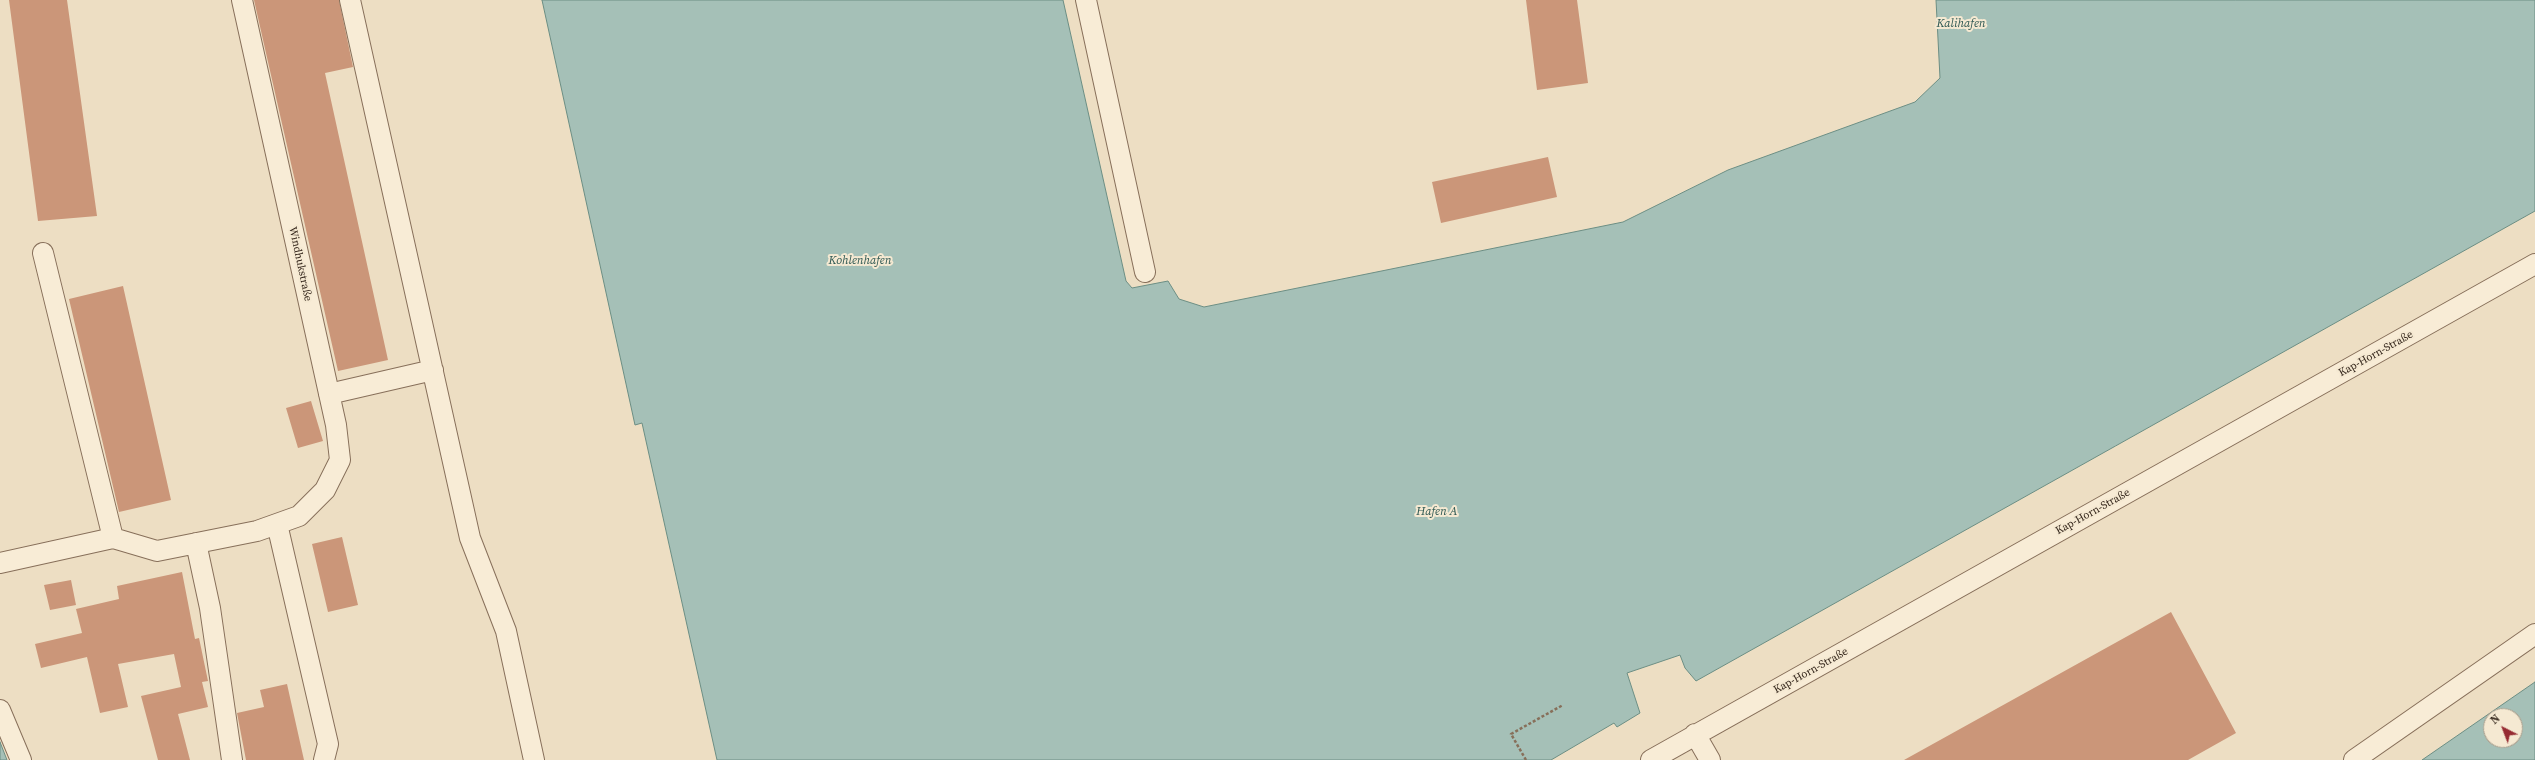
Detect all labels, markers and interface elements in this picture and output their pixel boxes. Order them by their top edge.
water label: Kalihafen [1936,17,1986,31]
street label: Windhukstraße [286,225,314,303]
water label: Kohlenhafen [829,254,891,268]
street label: Kap-Horn-Straße [2336,328,2416,380]
street label: Kap-Horn-Straße [2053,486,2133,538]
water label: Hafen A [1416,505,1458,519]
street label: Kap-Horn-Straße [1771,645,1851,697]
north arrow [2483,708,2523,748]
text: N [2487,711,2503,728]

